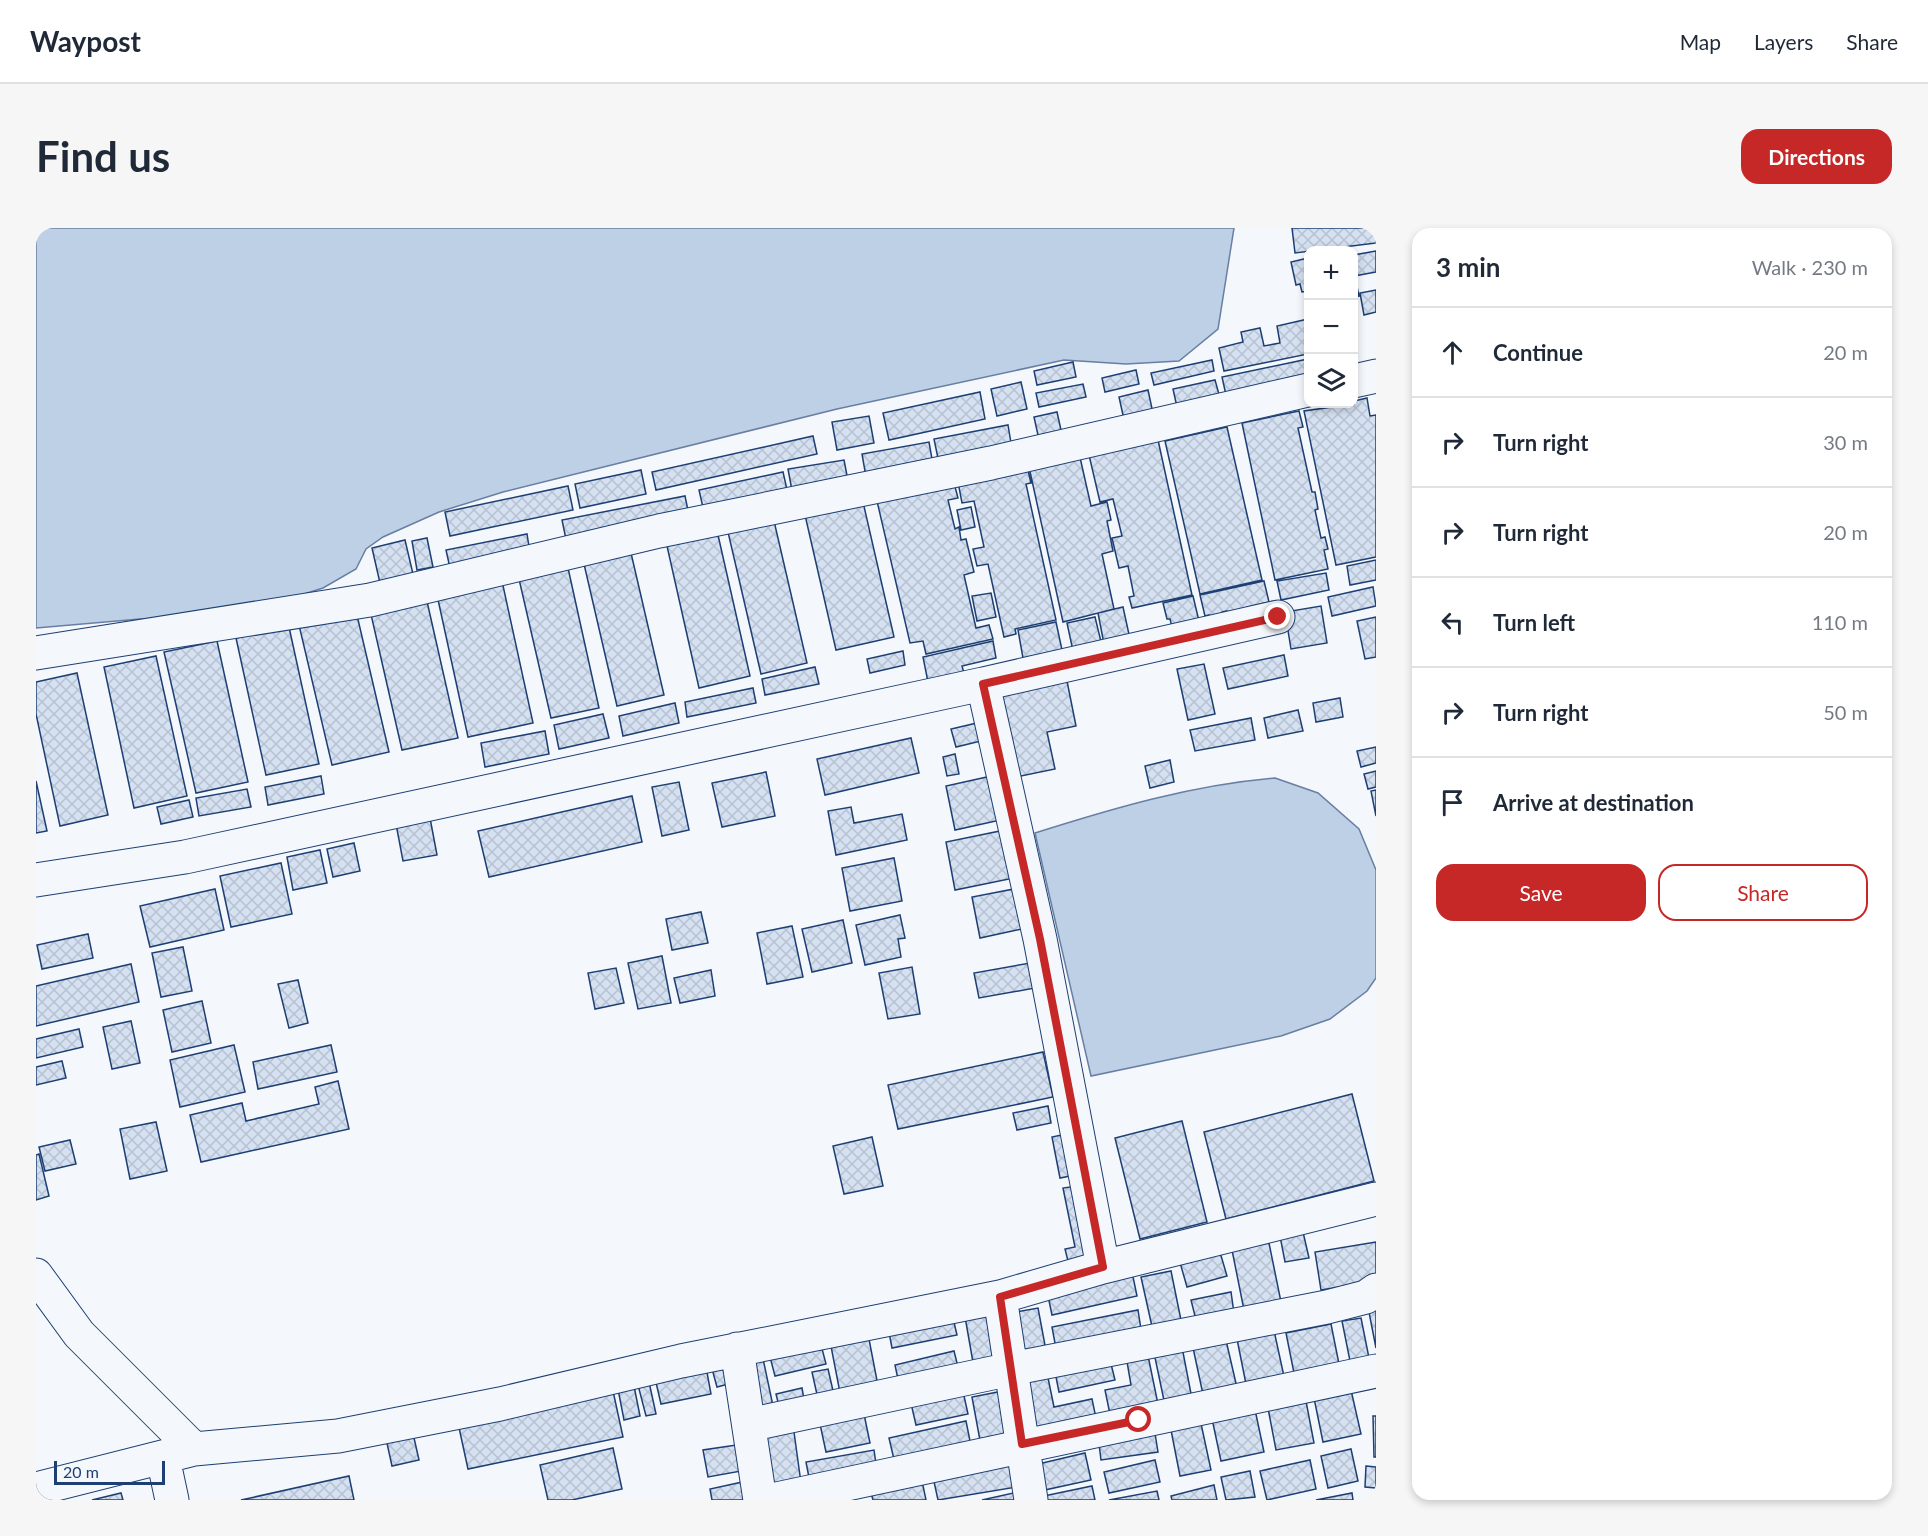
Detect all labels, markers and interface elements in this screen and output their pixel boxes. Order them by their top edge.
text: Waypost [30,24,141,58]
text: Map [1680,29,1721,54]
text: Layers [1754,29,1813,54]
text: Share [1846,29,1898,54]
button: Directions [1741,129,1892,184]
text: Find us [36,131,170,181]
map controls [1304,246,1358,408]
button: + [1304,246,1358,300]
text: 3 min [1436,251,1500,283]
text: Walk · 230 m [1752,255,1868,279]
button: − [1304,300,1358,354]
icon: ahead [1436,336,1469,369]
text: Continue [1493,339,1583,366]
text: 20 m [1823,340,1868,364]
button: layers [1304,354,1358,408]
icon: right [1436,426,1469,459]
text: Turn right [1493,429,1588,456]
text: 30 m [1823,430,1868,454]
icon: right [1436,516,1469,549]
text: Turn right [1493,519,1588,546]
text: 20 m [1823,520,1868,544]
route end [1264,603,1290,629]
icon: left [1436,606,1469,639]
text: Turn left [1493,609,1575,636]
text: 110 m [1812,610,1868,634]
icon: right [1436,696,1469,729]
text: Turn right [1493,699,1588,726]
text: 50 m [1823,700,1868,724]
icon: arrive [1436,786,1469,819]
text: Arrive at destination [1493,789,1694,816]
button: Save [1436,864,1646,921]
button: Share [1658,864,1868,921]
route start [1125,1406,1151,1432]
scale bar [54,1458,165,1486]
text: 20 m [63,1462,99,1481]

